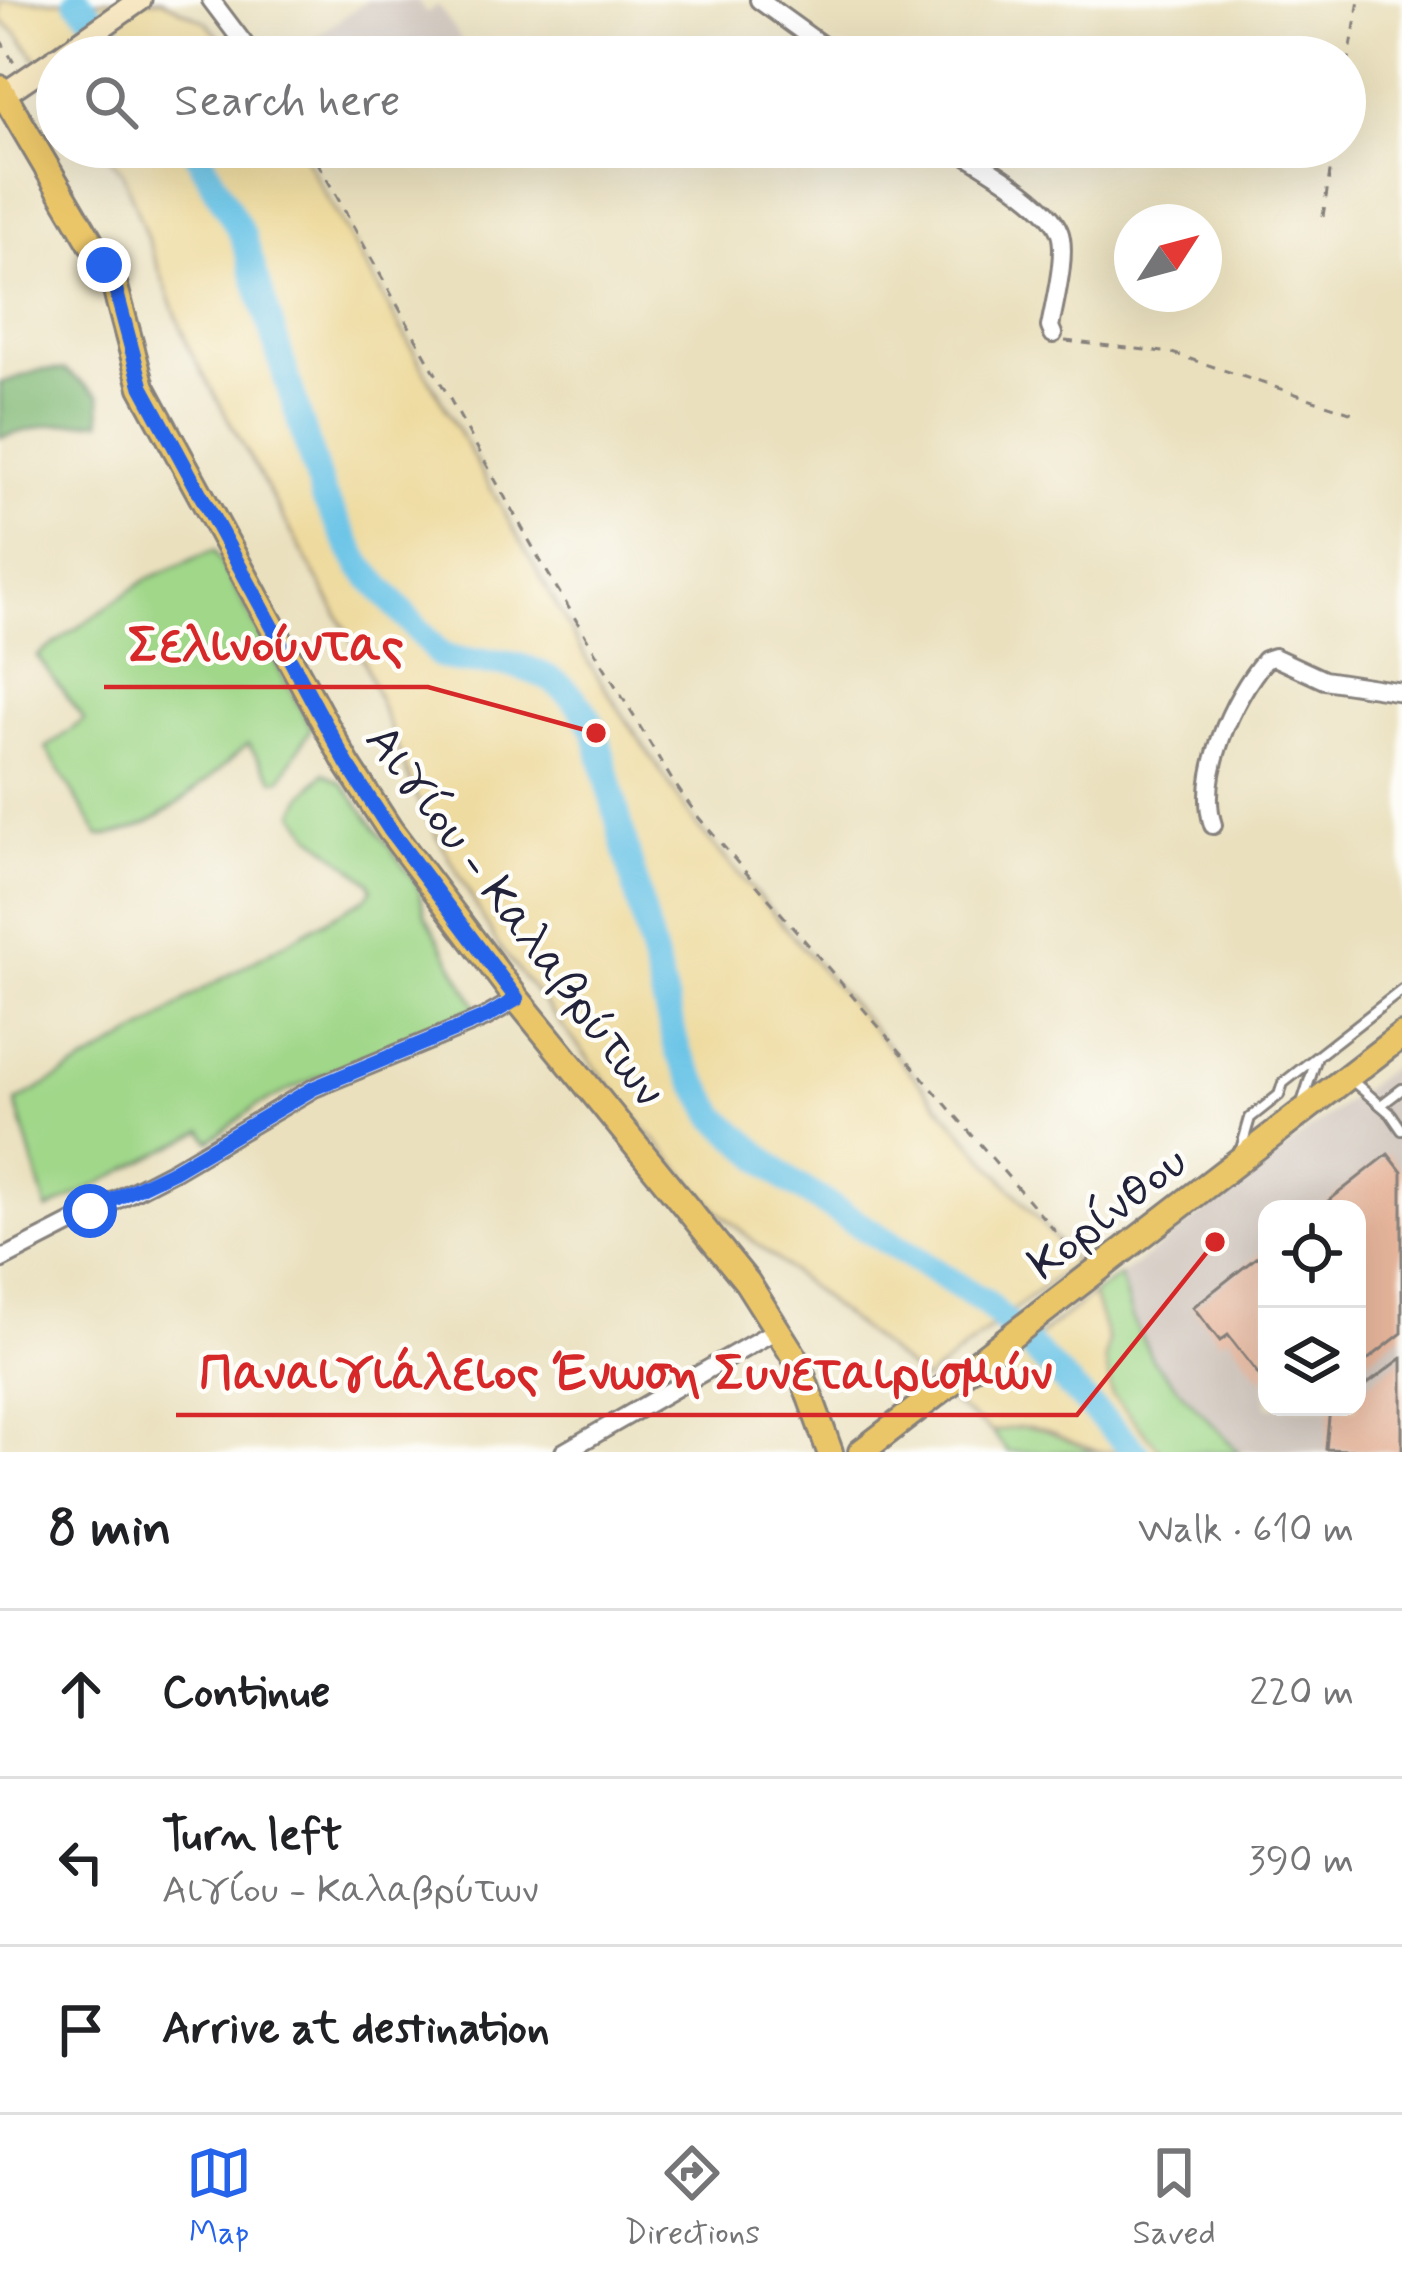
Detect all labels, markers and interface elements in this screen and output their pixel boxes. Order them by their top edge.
search box [36,36,1366,168]
icon: search [78,69,144,135]
text: Search here [174,73,401,132]
north arrow [1114,204,1222,312]
route end [77,238,131,292]
callout: Σελινούντας [104,600,428,687]
text: Σελινούντας [128,614,404,680]
street label: Αιγίου - Καλαβρύτων [350,712,679,1120]
street label: Κορίνθου [1015,1132,1201,1296]
route start [63,1184,117,1238]
map controls [1258,1200,1366,1416]
button: locate [1258,1200,1366,1308]
button: layers [1258,1308,1366,1416]
callout: Παναιγιάλειος Ένωση Συνεταιρισμών [176,1328,1077,1415]
text: Παναιγιάλειος Ένωση Συνεταιρισμών [200,1342,1052,1408]
text: 8 min [48,1497,171,1563]
text: Walk · 610 m [1138,1505,1354,1556]
icon: ahead [48,1661,114,1727]
text: Continue [162,1664,330,1723]
text: 220 m [1249,1668,1354,1719]
text: Turn left [162,1807,342,1866]
icon: left [48,1829,114,1895]
text: 390 m [1248,1836,1354,1887]
text: Αιγίου - Καλαβρύτων [162,1866,539,1917]
icon: arrive [48,1997,114,2063]
text: Arrive at destination [162,2000,550,2059]
tab: Map [186,2140,252,2256]
tab: Directions [624,2140,760,2256]
tab: Saved [1132,2140,1216,2256]

